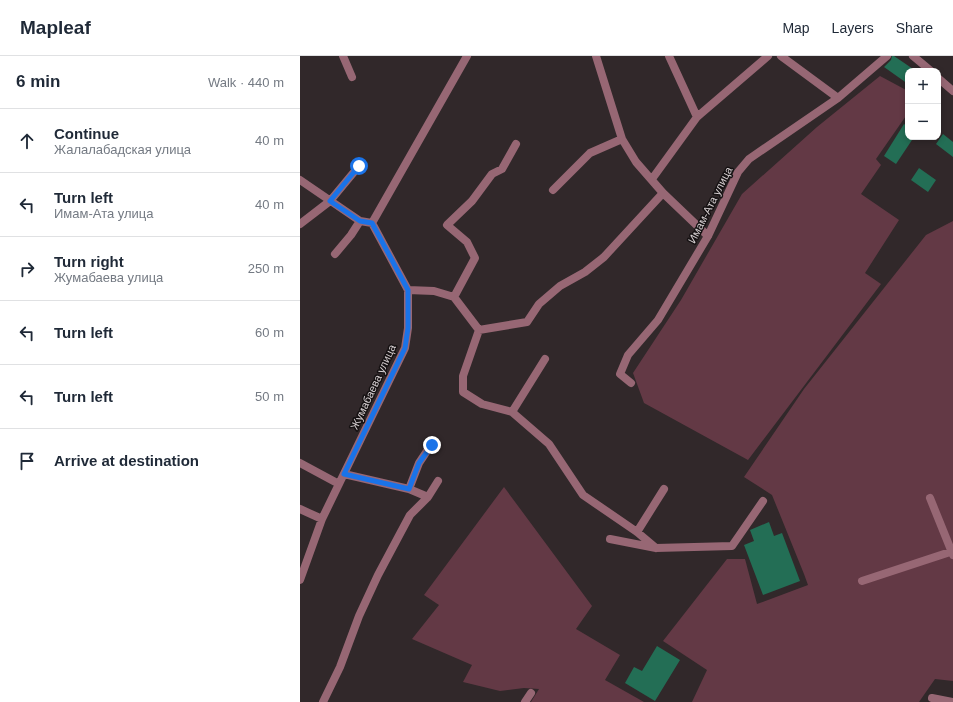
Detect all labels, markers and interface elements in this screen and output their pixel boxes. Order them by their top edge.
text: Mapleaf [20,17,91,38]
text: Map [782,20,810,36]
text: Layers [832,20,874,36]
text: Share [896,20,933,36]
map controls [905,68,941,140]
button: + [905,68,941,104]
text: 6 min [16,72,60,91]
text: Walk · 440 m [208,75,284,90]
button: − [905,104,941,140]
text: Continue [54,125,119,142]
icon: ahead [16,130,38,152]
text: 40 m [255,133,284,148]
text: Жалалабадская улица [54,142,191,157]
route start [350,157,368,175]
street label: Имам-Ата улица [686,164,735,245]
text: Turn left [54,189,113,206]
icon: left [16,194,38,216]
text: 40 m [255,197,284,212]
text: Имам-Ата улица [54,206,154,221]
text: Turn right [54,253,124,270]
icon: right [16,258,38,280]
text: 250 m [248,261,284,276]
text: Жумабаева улица [54,270,163,285]
icon: left [16,322,38,344]
text: Turn left [54,324,113,341]
text: 60 m [255,325,284,340]
street label: Жумабаева улица [348,342,398,431]
icon: left [16,386,38,408]
text: Turn left [54,388,113,405]
text: 50 m [255,389,284,404]
route end [423,436,441,454]
icon: arrive [16,450,38,472]
text: Arrive at destination [54,452,199,469]

